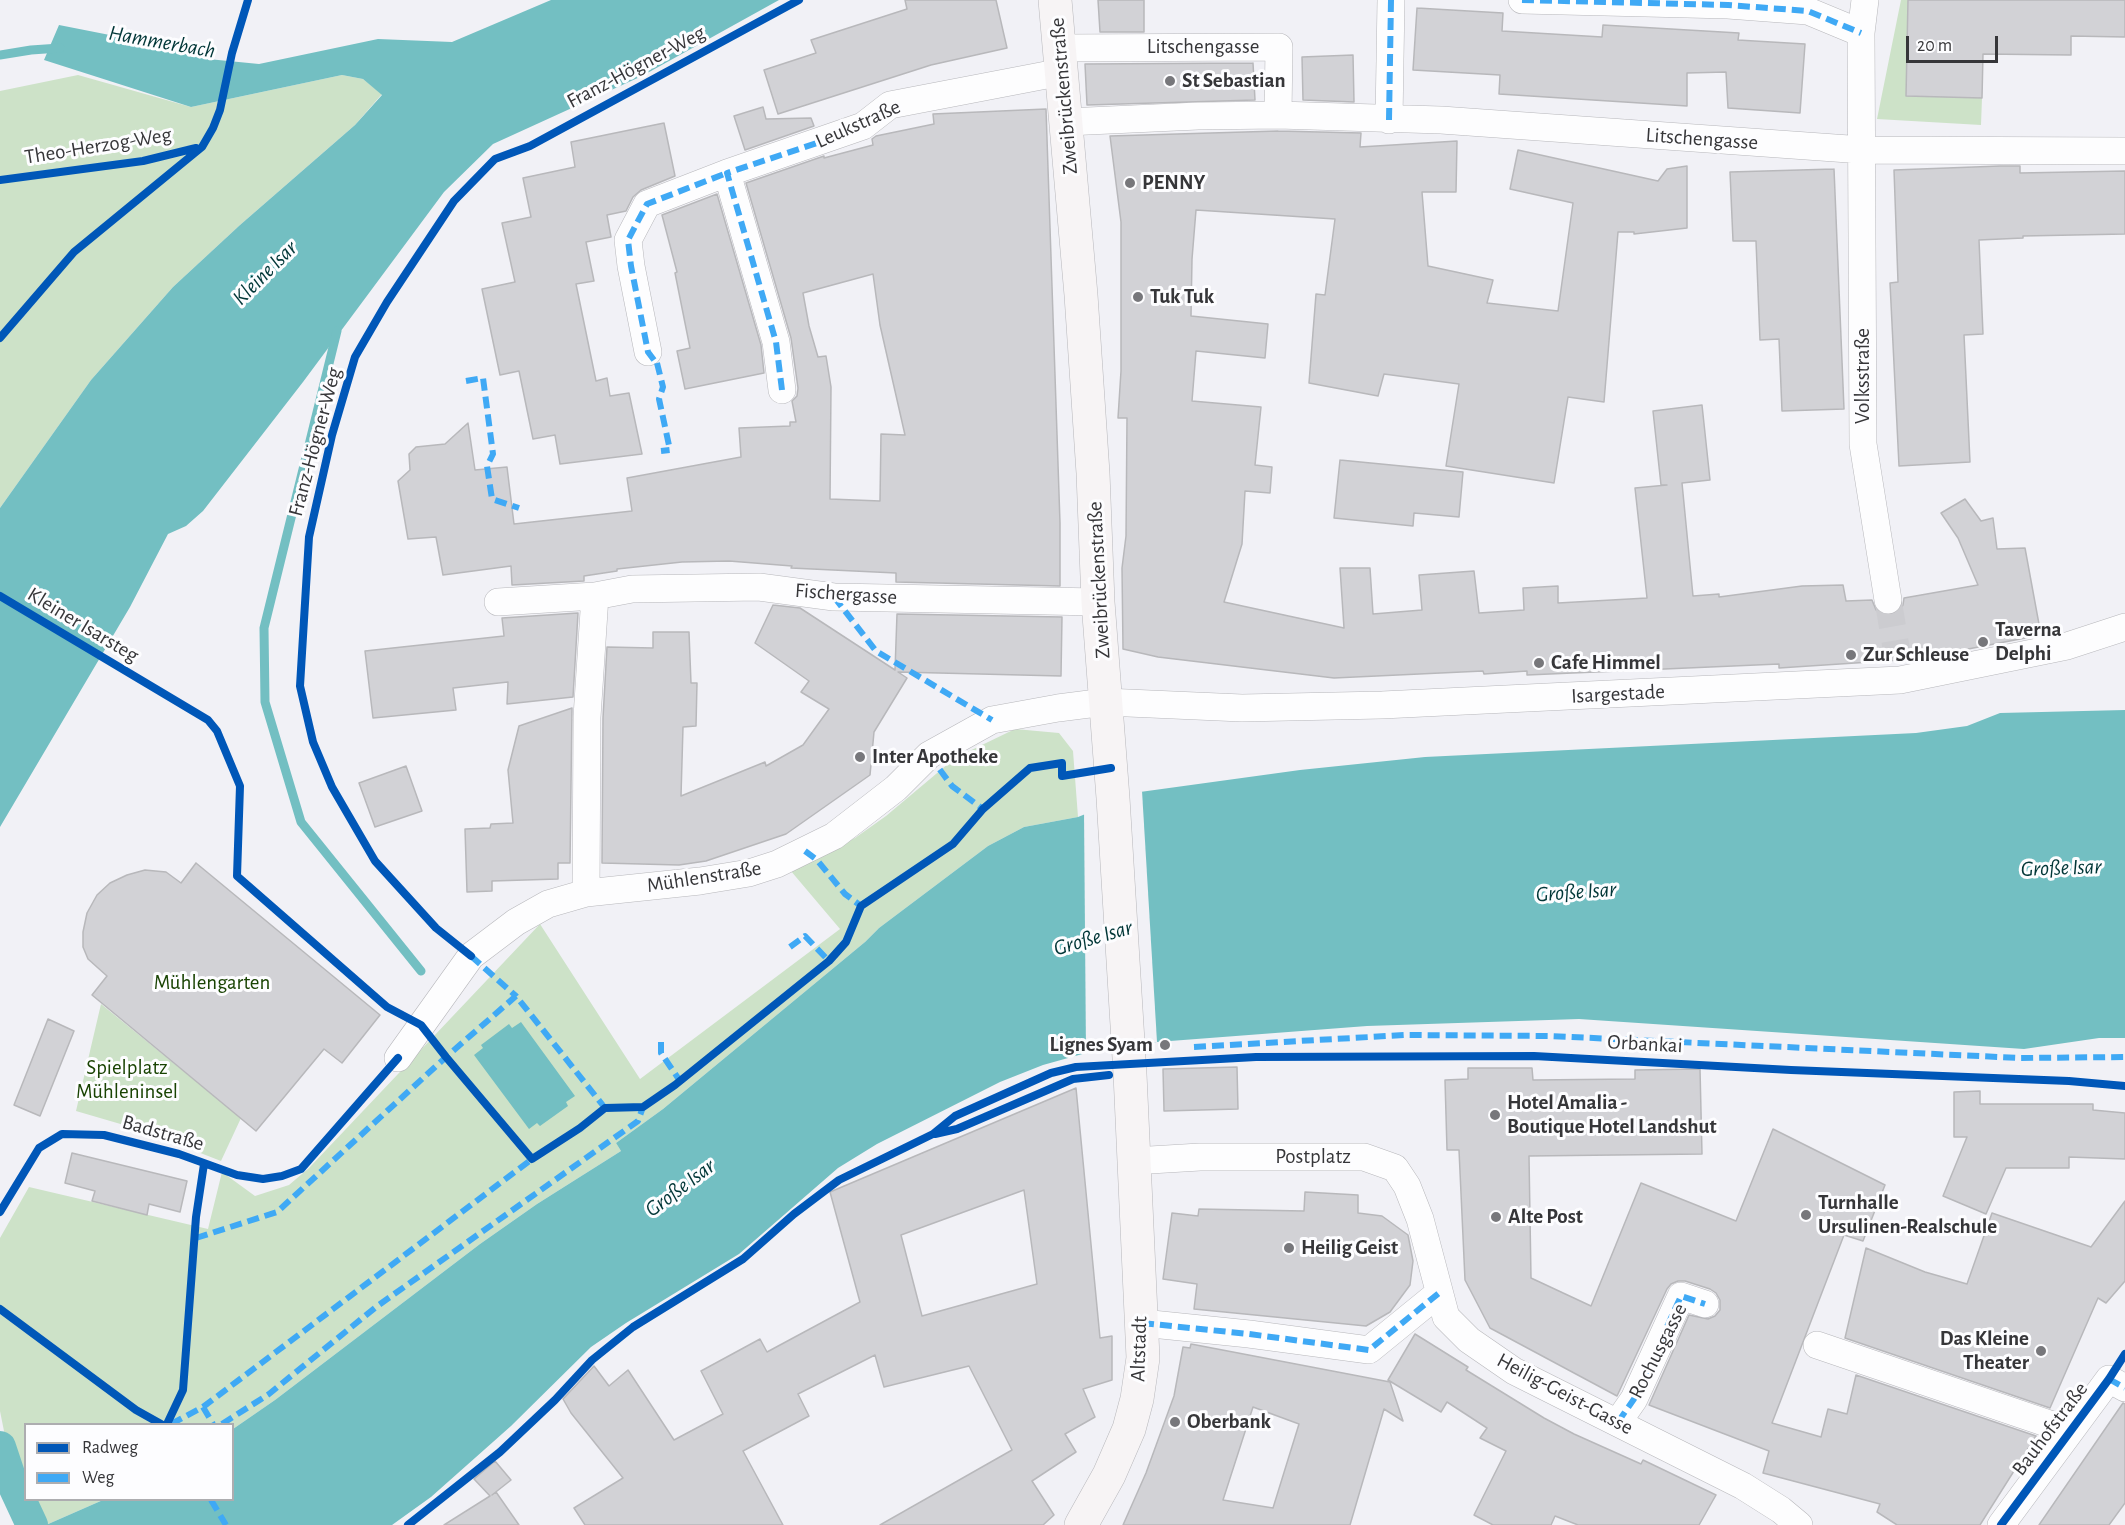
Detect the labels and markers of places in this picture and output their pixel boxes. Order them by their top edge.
place label: St Sebastian [1182,68,1285,94]
marker: St Sebastian [1163,74,1177,88]
place label: PENNY [1142,170,1205,196]
marker: PENNY [1123,176,1137,190]
place label: Tuk Tuk [1150,284,1214,310]
marker: Tuk Tuk [1131,290,1145,304]
place label: Taverna Delphi [1995,617,2062,667]
marker: Taverna Delphi [1976,635,1990,649]
place label: Zur Schleuse [1863,642,1969,668]
marker: Zur Schleuse [1844,648,1858,662]
place label: Cafe Himmel [1551,650,1661,676]
marker: Cafe Himmel [1532,656,1546,670]
place label: Inter Apotheke [872,744,998,770]
marker: Inter Apotheke [853,750,867,764]
place label: Lignes Syam [1050,1032,1153,1058]
marker: Lignes Syam [1158,1038,1172,1052]
place label: Hotel Amalia - Boutique Hotel Landshut [1507,1090,1716,1140]
marker: Hotel Amalia - Boutique Hotel Landshut [1488,1108,1502,1122]
place label: Turnhalle Ursulinen-Realschule [1818,1190,1997,1240]
place label: Alte Post [1508,1204,1583,1230]
marker: Turnhalle Ursulinen-Realschule [1799,1208,1813,1222]
marker: Alte Post [1489,1210,1503,1224]
place label: Heilig Geist [1301,1235,1398,1261]
marker: Heilig Geist [1282,1241,1296,1255]
place label: Das Kleine Theater [1940,1326,2029,1376]
marker: Das Kleine Theater [2034,1344,2048,1358]
place label: Oberbank [1187,1409,1271,1435]
marker: Oberbank [1168,1415,1182,1429]

